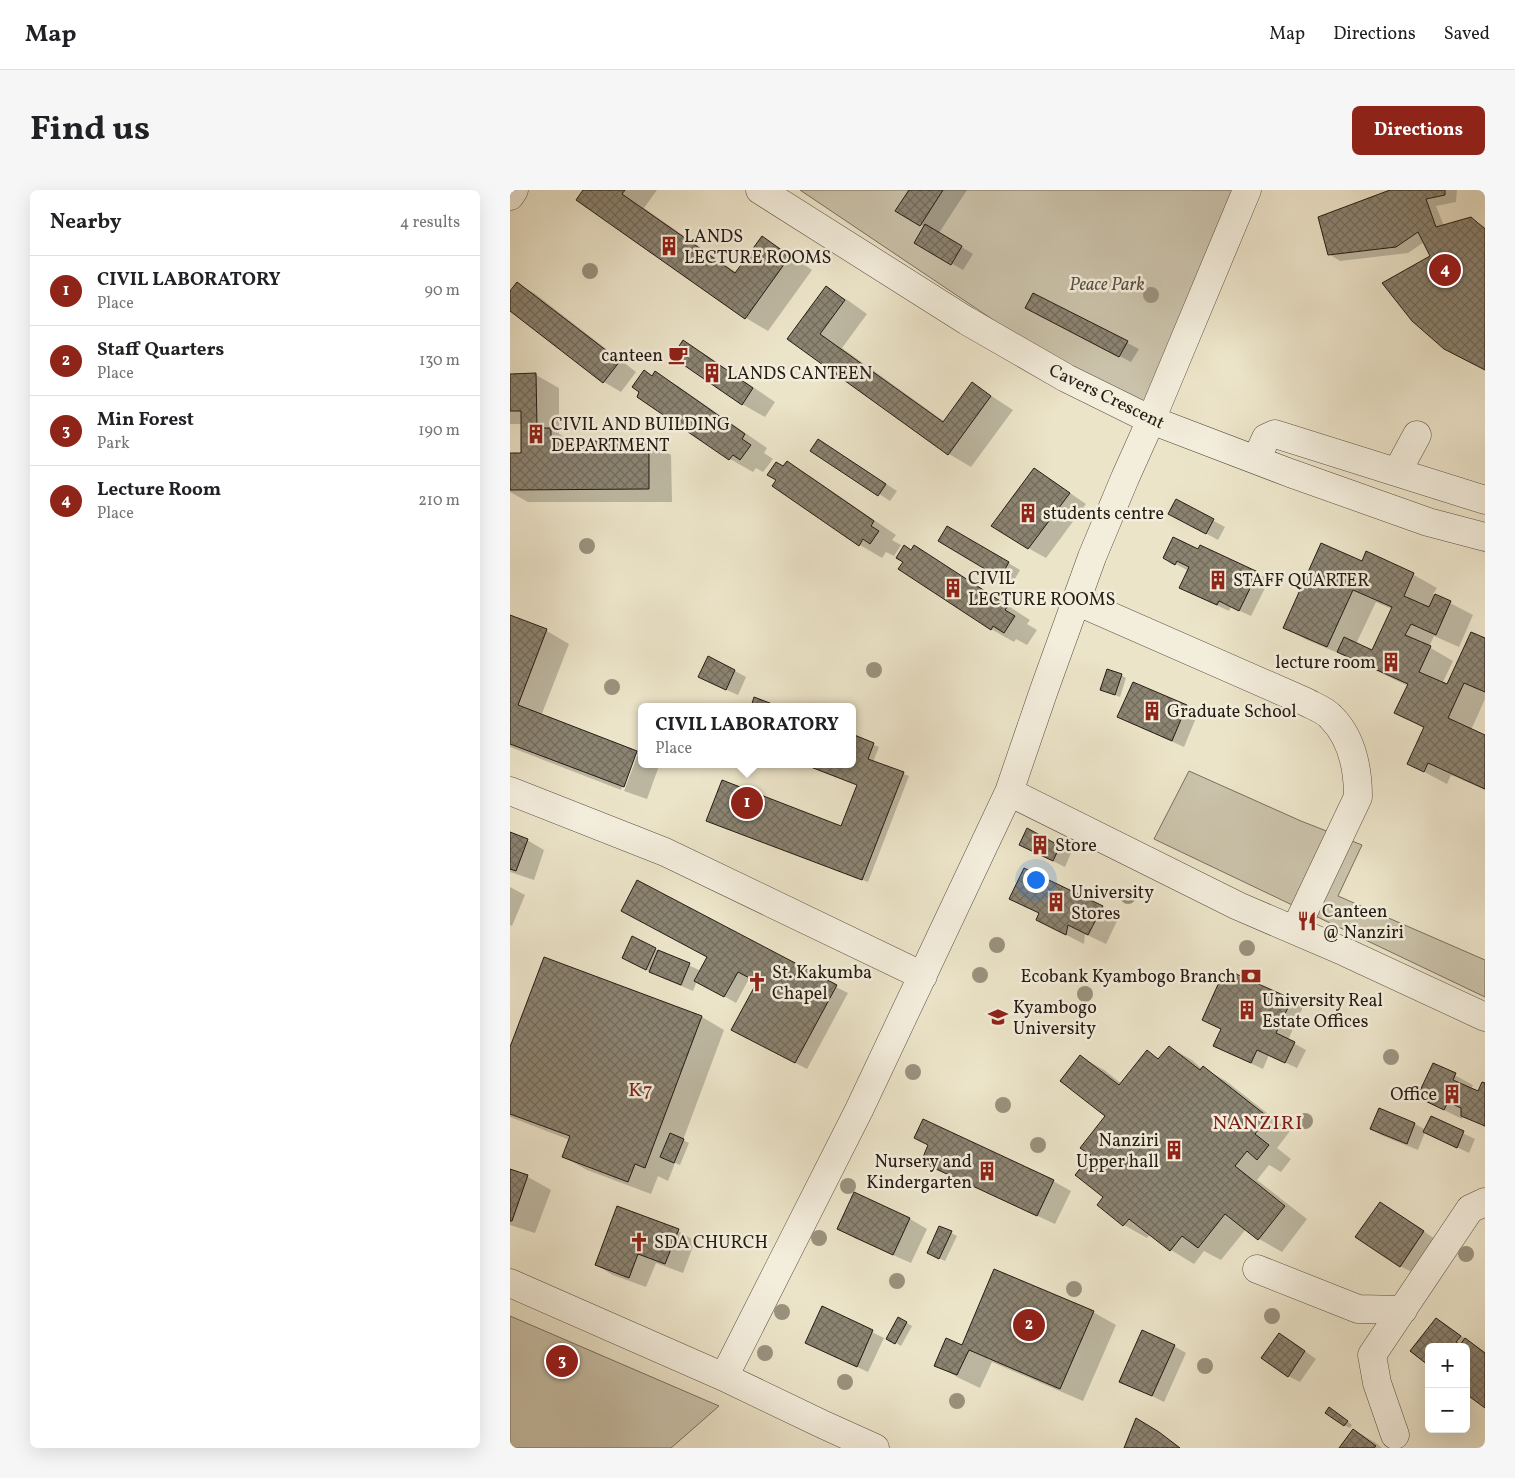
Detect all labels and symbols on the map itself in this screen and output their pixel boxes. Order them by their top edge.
place label: LANDS LECTURE ROOMS [684,225,831,271]
building icon: LANDS LECTURE ROOMS [658,235,680,257]
pin: 4 [1429,251,1461,289]
park label: Peace Park [1069,273,1145,298]
place label: canteen [601,344,663,369]
cafe icon: canteen [667,344,689,366]
street label: Cavers Crescent [1044,358,1168,436]
building icon: LANDS CANTEEN [701,362,723,384]
place label: LANDS CANTEEN [727,362,872,387]
place label: CIVIL AND BUILDING DEPARTMENT [551,413,730,459]
building icon: CIVIL AND BUILDING DEPARTMENT [525,423,547,445]
building icon: students centre [1017,502,1039,524]
place label: students centre [1043,502,1164,527]
place label: CIVIL LECTURE ROOMS [968,567,1115,613]
building icon: STAFF QUARTER [1207,569,1229,591]
place label: STAFF QUARTER [1233,569,1369,594]
building icon: CIVIL LECTURE ROOMS [942,577,964,599]
place label: lecture room [1275,651,1376,676]
building icon: lecture room [1380,651,1402,673]
building icon: Graduate School [1141,700,1163,722]
place label: Graduate School [1167,700,1297,725]
pin: 1 [731,784,763,822]
building icon: Store [1029,834,1051,856]
place label: Store [1055,834,1097,859]
your location [1023,867,1049,893]
place label: University Stores [1071,881,1154,927]
building icon: University Stores [1045,891,1067,913]
place label: Canteen @ Nanziri [1322,900,1404,946]
restaurant icon: Canteen @ Nanziri [1296,910,1318,932]
place label: St. Kakumba Chapel [772,961,872,1007]
place label: Ecobank Kyambogo Branch [1021,965,1236,990]
bank icon: Ecobank Kyambogo Branch [1240,965,1262,987]
church icon: St. Kakumba Chapel [746,971,768,993]
place label: University Real Estate Offices [1262,989,1383,1035]
place label: Kyambogo University [1013,996,1097,1042]
building icon: University Real Estate Offices [1236,999,1258,1021]
school or university icon: Kyambogo University [987,1006,1009,1028]
district label: K7 [628,1077,654,1105]
place label: Office [1390,1083,1437,1108]
building icon: Office [1441,1083,1463,1105]
district label: NANZIRI [1213,1110,1303,1138]
place label: Nanziri Upper hall [1076,1129,1159,1175]
building icon: Nanziri Upper hall [1163,1139,1185,1161]
place label: Nursery and Kindergarten [866,1150,972,1196]
building icon: Nursery and Kindergarten [976,1160,998,1182]
church icon: SDA CHURCH [628,1231,650,1253]
place label: SDA CHURCH [654,1231,768,1256]
pin: 2 [1013,1306,1045,1344]
pin: 3 [546,1342,578,1380]

